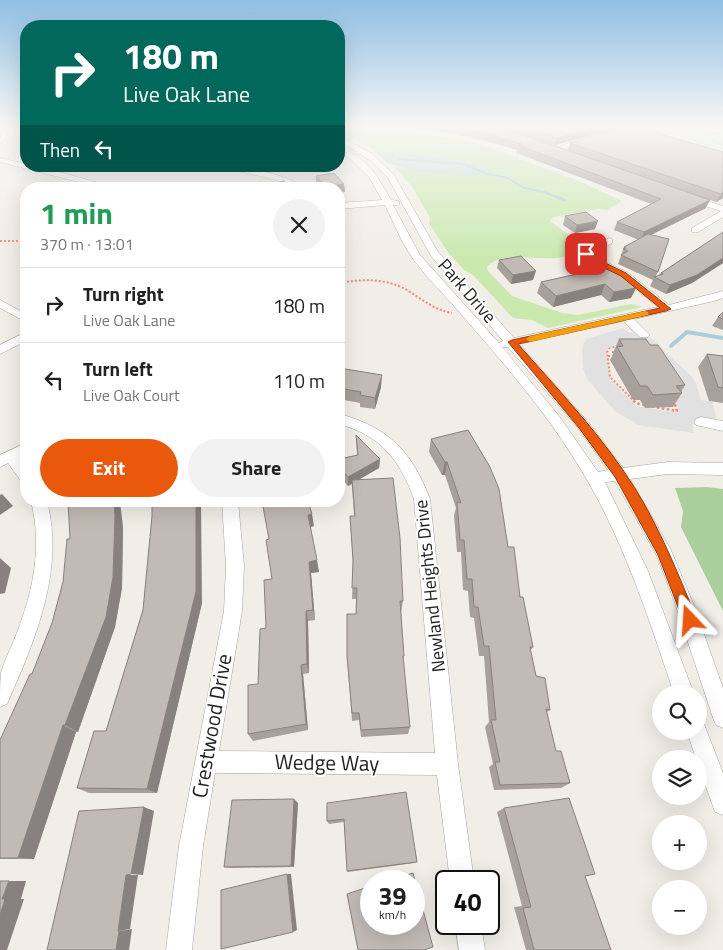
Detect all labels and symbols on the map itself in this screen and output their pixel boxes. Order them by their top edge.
pin [565,233,607,275]
street label: Park Drive [432,252,503,329]
street label: Newland Heights Drive [407,499,452,674]
position arrow [663,593,715,645]
street label: Crestwood Drive [183,651,239,800]
street label: Wedge Way [274,745,380,779]
speed limit sign: 40 [435,870,500,935]

